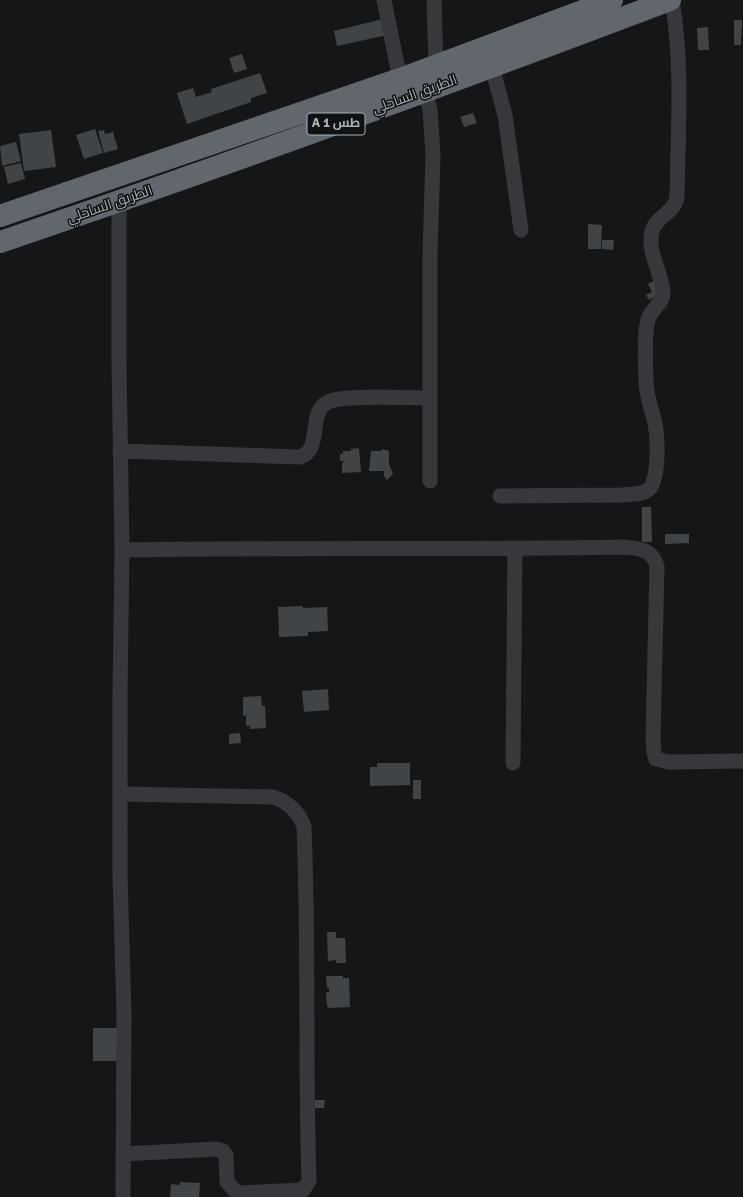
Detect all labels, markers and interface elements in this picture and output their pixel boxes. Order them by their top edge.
street label: الطريق الساحلي [370,72,460,118]
road number: A 1 طس [307,113,365,135]
street label: الطريق الساحلي [65,183,155,227]

